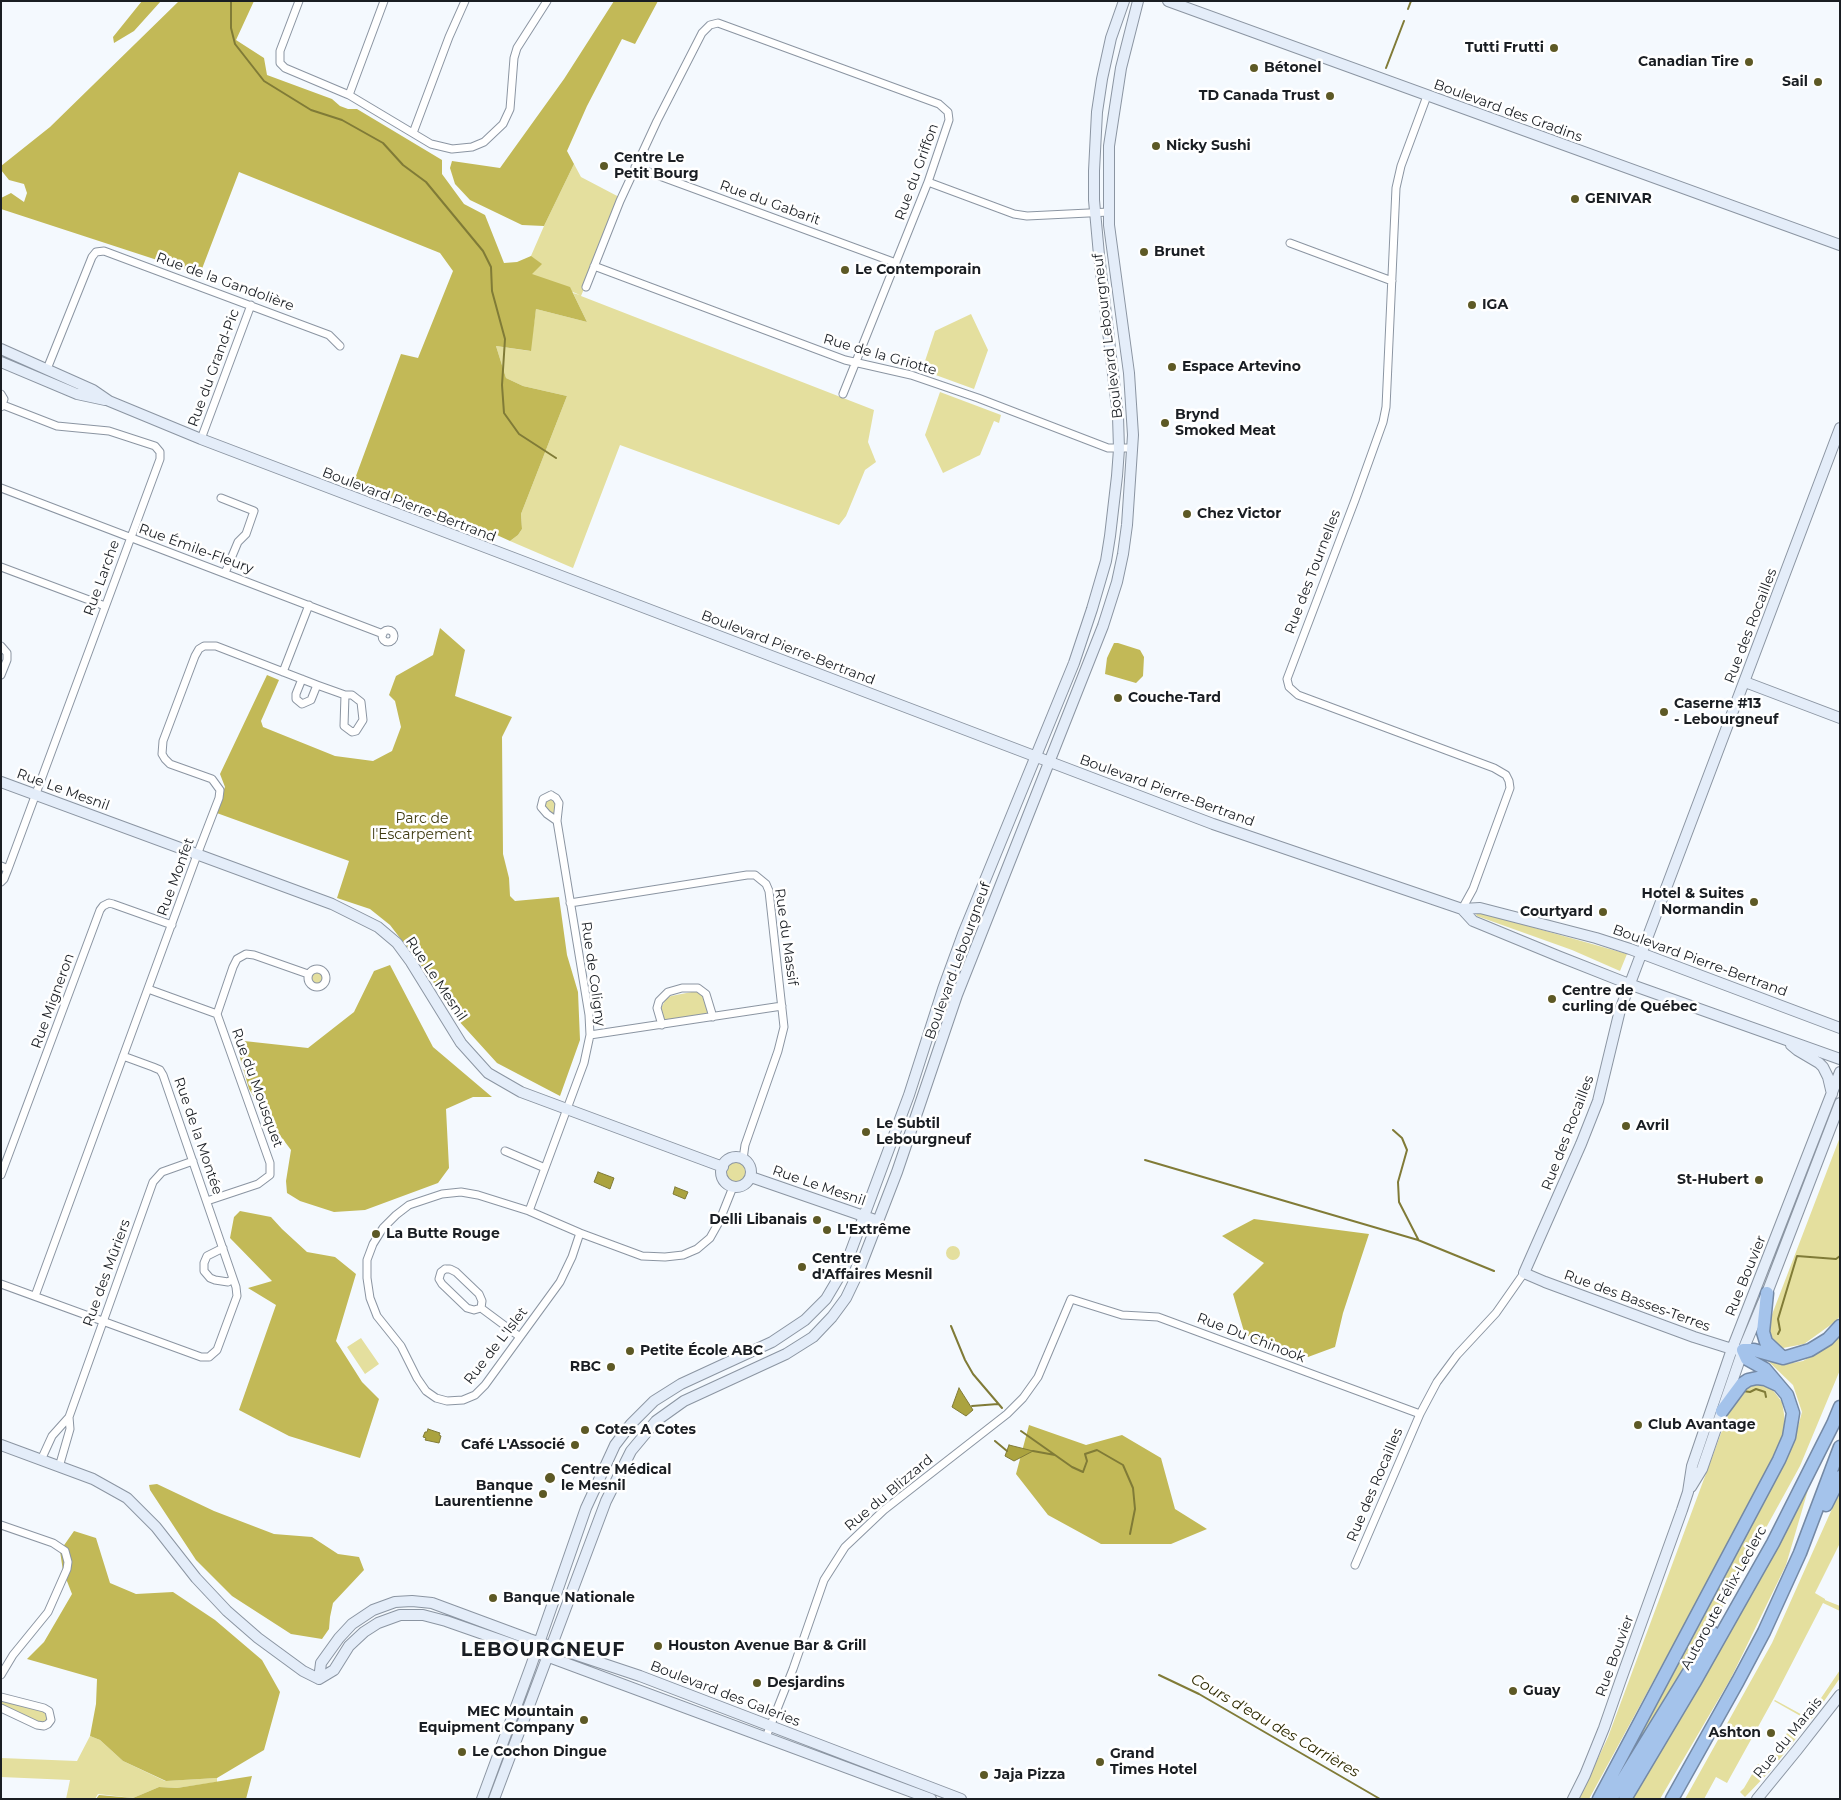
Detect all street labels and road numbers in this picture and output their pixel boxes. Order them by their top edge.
street label: Boulevard des Gradins [1431,76,1585,146]
street label: Rue du Griffon [892,121,942,223]
street label: Rue du Gabarit [717,177,823,229]
street label: Rue de la Gandolière [154,249,296,315]
street label: Boulevard Lebourgneuf [1090,252,1126,420]
street label: Rue du Grand-Pic [185,307,243,429]
street label: Rue de la Griotte [821,331,939,379]
street label: Boulevard Pierre-Bertrand [320,464,498,546]
street label: Rue des Tournelles [1282,507,1344,637]
street label: Rue Émile-Fleury [136,520,256,578]
street label: Rue Larche [81,538,123,618]
street label: Rue des Rocailles [1721,566,1781,686]
street label: Boulevard Pierre-Bertrand [699,607,877,689]
street label: Boulevard Pierre-Bertrand [1077,751,1257,831]
street label: Rue Le Mesnil [14,765,112,815]
street label: Rue Monfet [154,836,198,918]
street label: Boulevard Lebourgneuf [922,880,994,1042]
street label: Rue du Massif [771,887,801,987]
street label: Rue de Coligny [577,921,609,1027]
street label: Boulevard Pierre-Bertrand [1610,921,1790,1001]
street label: Rue Le Mesnil [402,934,470,1024]
street label: Rue Migneron [28,951,78,1051]
street label: Rue du Mousquet [228,1026,286,1150]
street label: Rue des Rocailles [1538,1073,1598,1193]
street label: Rue de la Montée [170,1075,226,1197]
street label: Rue Le Mesnil [770,1162,868,1210]
street label: Rue des Mûriers [80,1217,134,1329]
street label: Rue Bouvier [1722,1233,1770,1319]
street label: Rue des Basses-Terres [1561,1267,1713,1335]
street label: Rue de L'Islet [461,1304,531,1388]
street label: Rue Du Chinook [1194,1310,1308,1366]
street label: Rue des Rocailles [1343,1426,1407,1544]
street label: Rue du Blizzard [842,1451,936,1535]
street label: Autoroute Félix-Leclerc [1677,1523,1771,1673]
street label: Rue Bouvier [1592,1613,1638,1699]
street label: Boulevard des Galeries [648,1658,802,1730]
street label: Rue du Marais [1750,1694,1826,1782]

